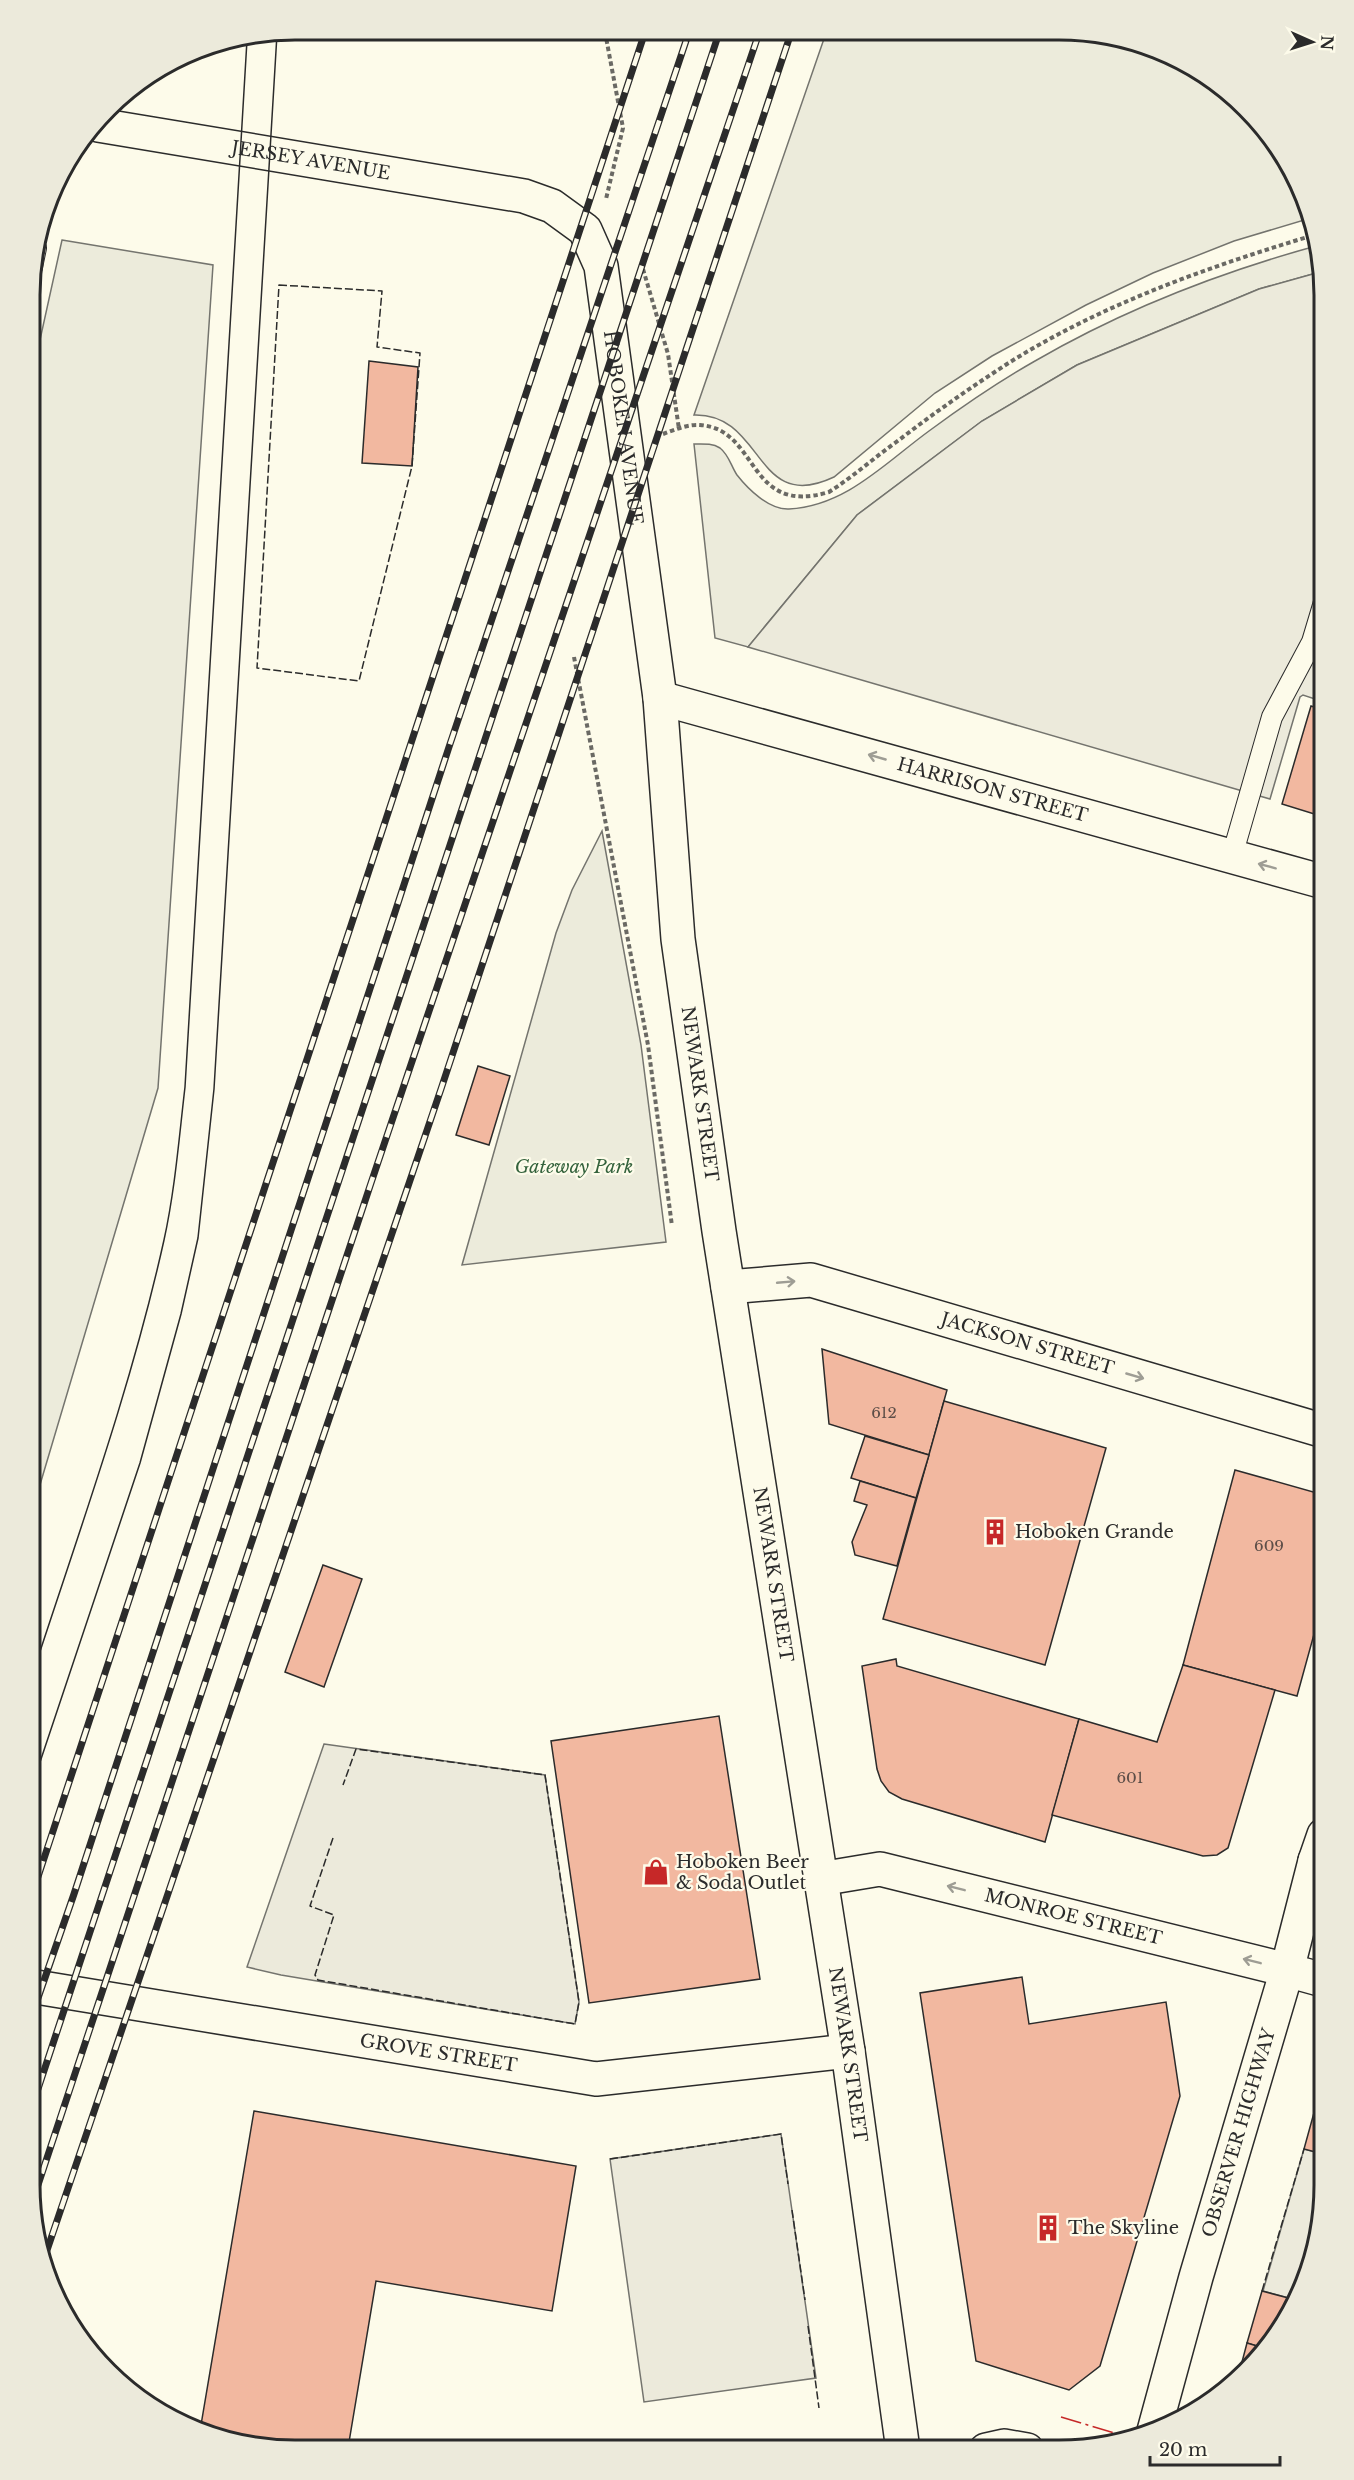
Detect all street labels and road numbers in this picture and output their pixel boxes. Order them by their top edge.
street label: JERSEY AVENUE [228,136,392,185]
street label: HOBOKEN AVENUE [599,329,647,526]
street label: HARRISON STREET [895,753,1091,827]
street label: NEWARK STREET [677,1005,723,1184]
street label: JACKSON STREET [936,1307,1117,1380]
street label: NEWARK STREET [748,1485,798,1664]
street label: MONROE STREET [982,1884,1165,1950]
street label: NEWARK STREET [824,1965,872,2144]
street label: OBSERVER HIGHWAY [1197,2025,1280,2240]
street label: GROVE STREET [358,2029,519,2077]

